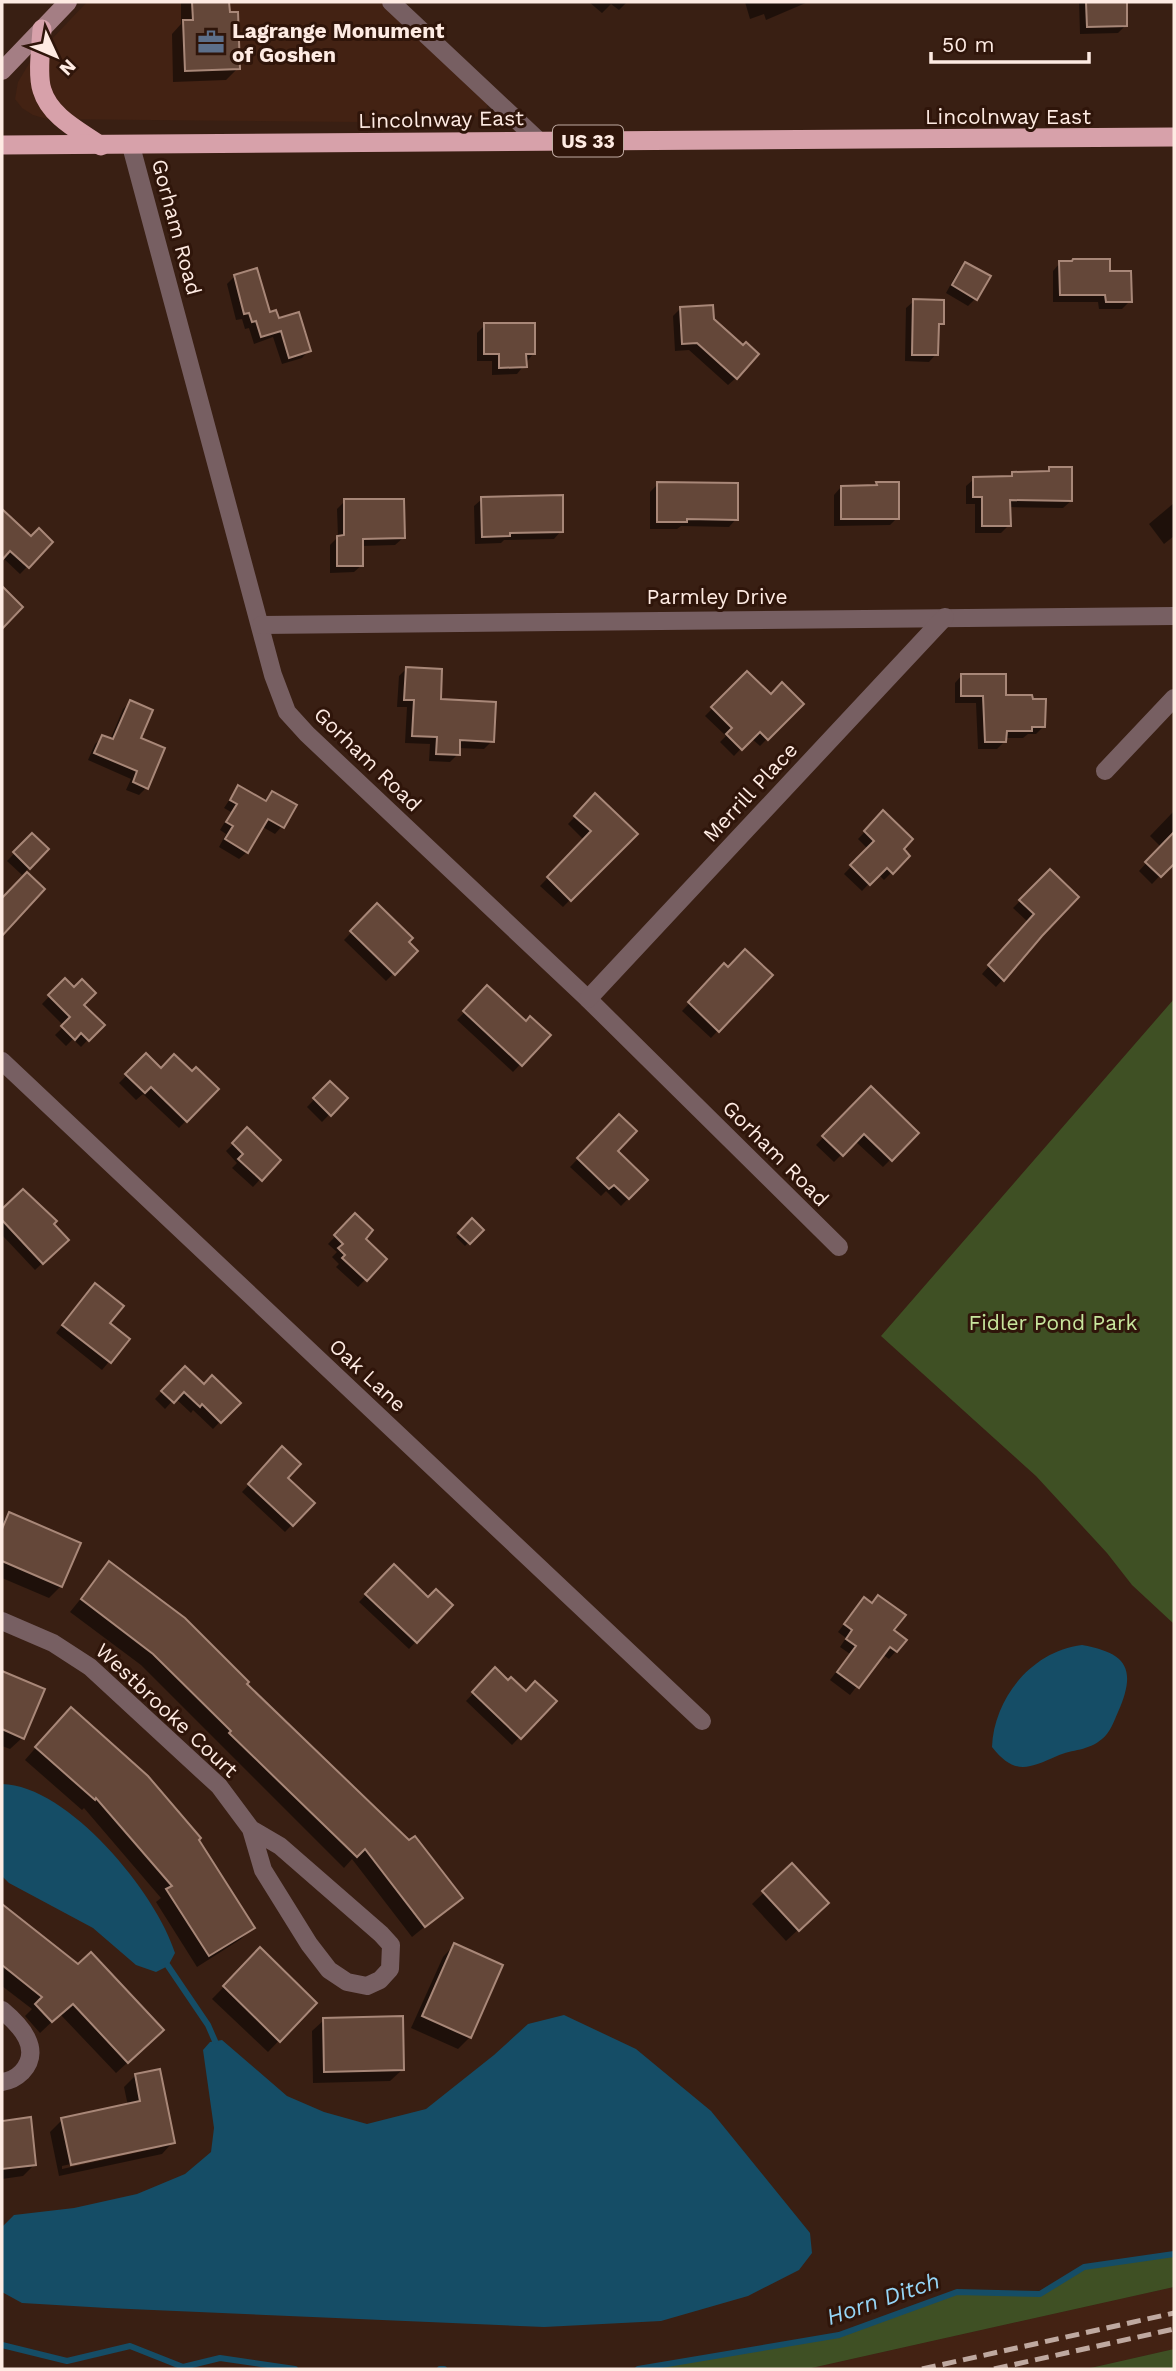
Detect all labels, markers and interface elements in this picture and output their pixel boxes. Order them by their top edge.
place label: Lagrange Monument of Goshen [232,18,444,67]
north arrow [21,21,91,91]
scale bar [931,21,1088,65]
office icon: Lagrange Monument of Goshen [196,27,226,57]
text: 50 m [942,32,994,57]
text: N [55,54,81,81]
street label: Lincolnway East [925,104,1091,129]
street label: Lincolnway East [358,105,524,133]
road number: US 33 [553,125,623,156]
street label: Gorham Road [147,156,207,298]
street label: Parmley Drive [646,584,788,609]
street label: Gorham Road [309,701,427,817]
street label: Merrill Place [698,737,802,847]
street label: Gorham Road [718,1095,834,1211]
park label: Fidler Pond Park [968,1310,1138,1335]
street label: Oak Lane [324,1333,412,1417]
street label: Westbrooke Court [91,1638,244,1783]
water label: Horn Ditch [823,2267,943,2331]

